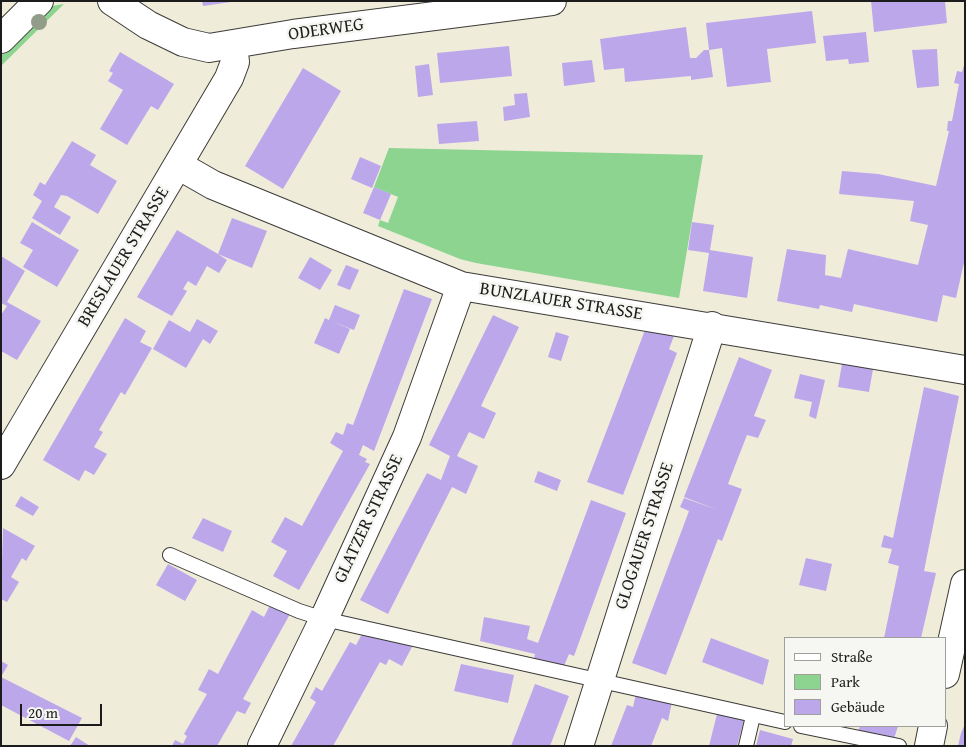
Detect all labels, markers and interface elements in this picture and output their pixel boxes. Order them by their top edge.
street label: ODERWEG [287,14,365,46]
street label: BRESLAUER STRASSE [74,183,174,331]
street label: BUNZLAUER STRASSE [478,278,644,326]
street label: GLATZER STRASSE [330,451,408,587]
street label: GLOGAUER STRASSE [611,460,679,612]
legend [784,637,946,727]
text: Straße [831,646,873,667]
text: Park [831,671,860,692]
scale bar [22,694,105,726]
text: Gebäude [831,696,885,717]
text: 20 m [28,702,58,723]

